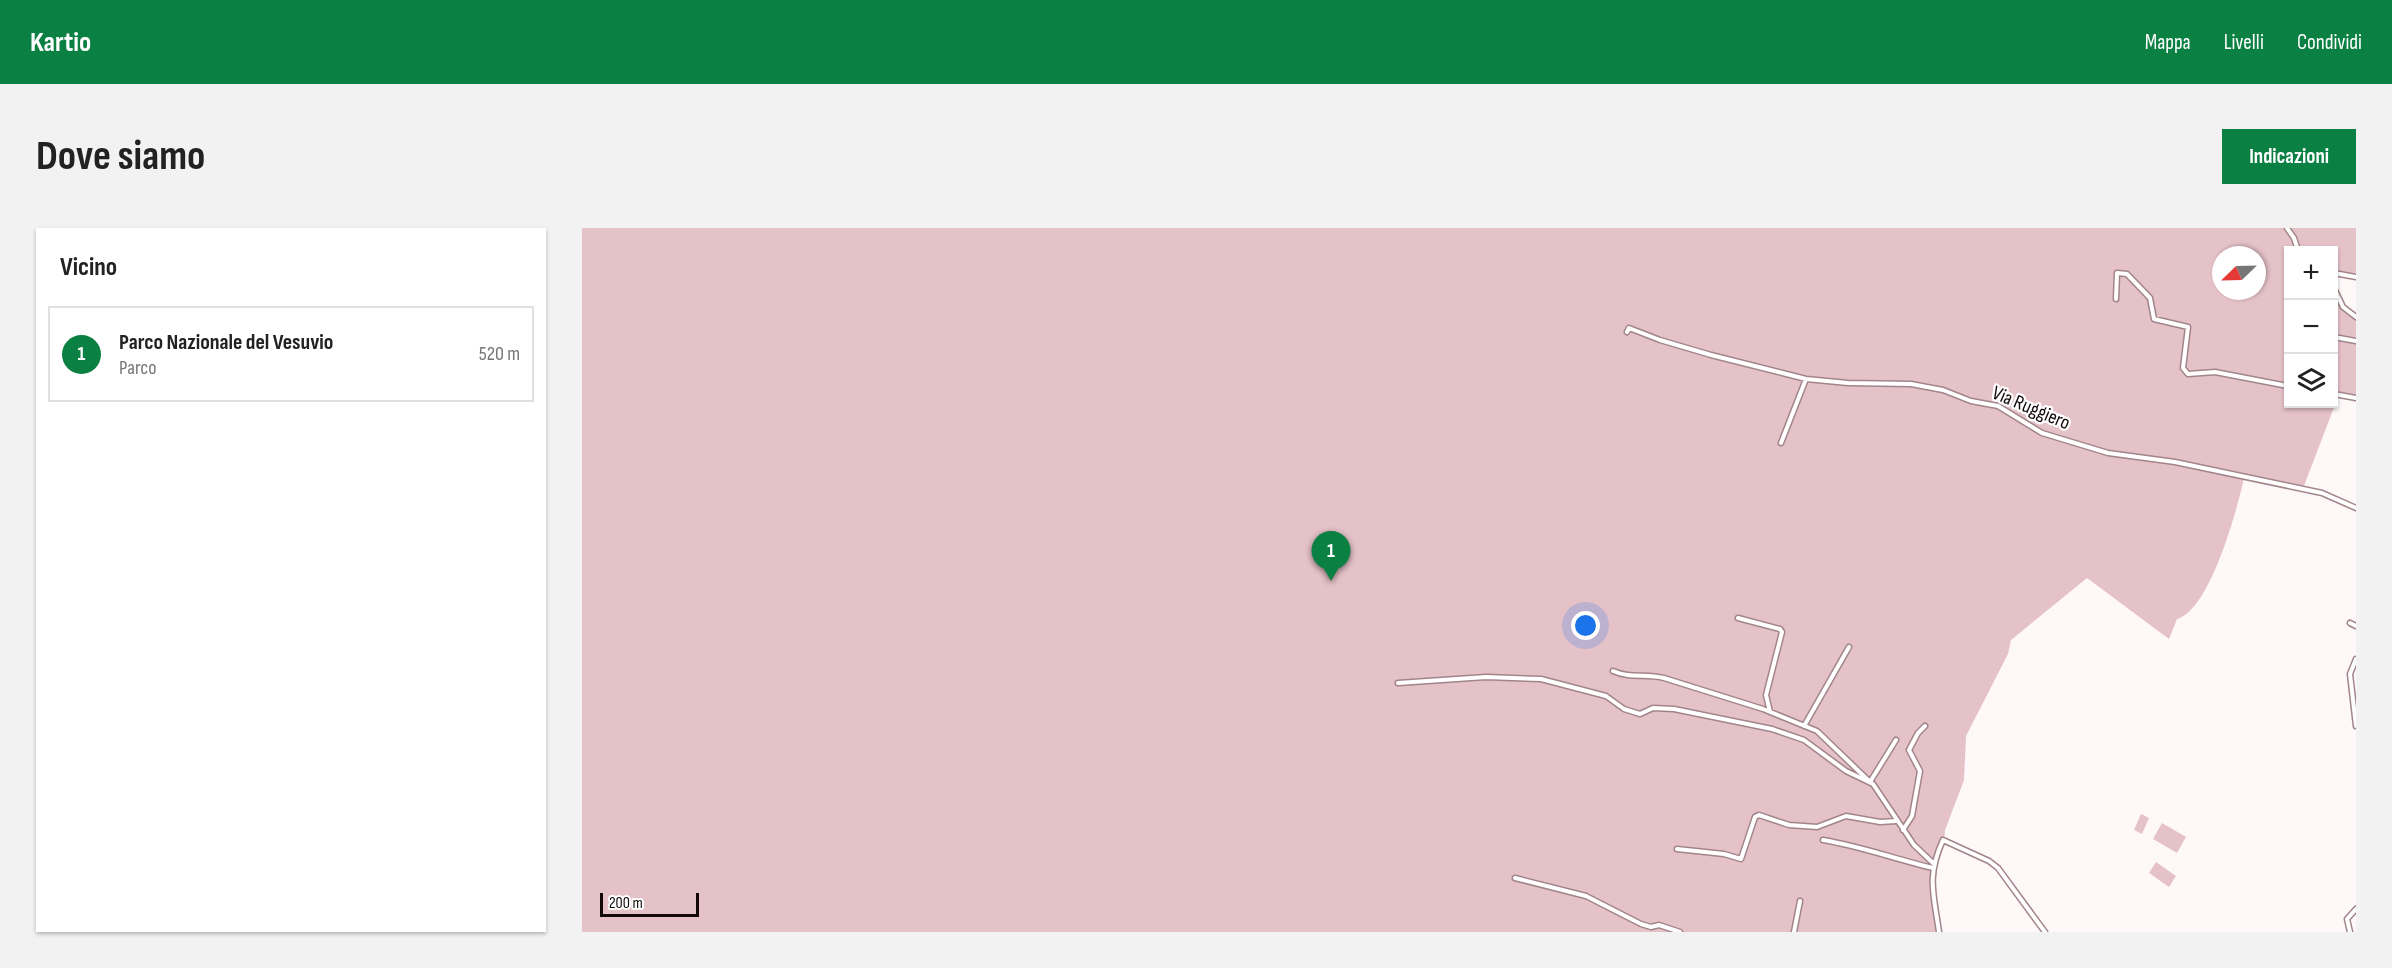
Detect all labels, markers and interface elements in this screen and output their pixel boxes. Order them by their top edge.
text: Kartio [30,26,91,59]
text: Mappa [2145,30,2191,55]
text: Livelli [2224,30,2264,55]
text: Condividi [2297,30,2362,55]
button: Indicazioni [2222,129,2356,184]
text: Dove siamo [36,131,205,182]
north arrow [2212,246,2266,300]
map controls [2284,246,2338,408]
button: + [2284,246,2338,300]
text: Vicino [60,252,117,283]
button: − [2284,300,2338,354]
text: Parco Nazionale del Vesuvio [119,329,333,356]
text: 1 [78,342,85,366]
text: 520 m [479,342,520,366]
button: layers [2284,354,2338,408]
text: Parco [119,356,157,380]
street label: Via Ruggiero [1988,381,2074,435]
pin: 1 [1312,532,1350,581]
your location [1571,611,1600,640]
scale bar [600,890,699,918]
text: 200 m [609,894,643,913]

